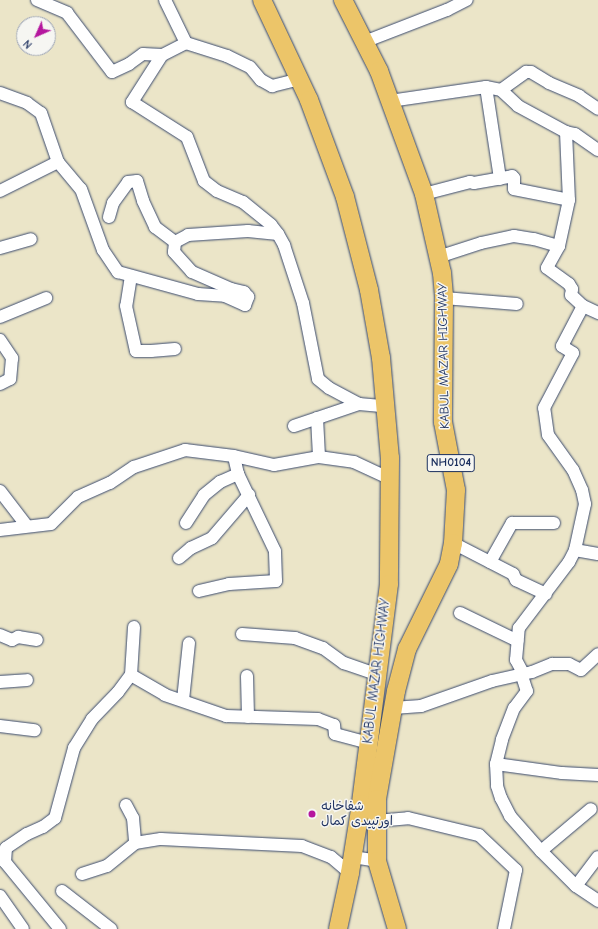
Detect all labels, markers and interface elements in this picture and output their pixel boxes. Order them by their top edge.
north arrow [16,16,56,56]
text: N [21,37,35,51]
street label: KABUL MAZAR HIGHWAY [435,283,453,429]
road number: NH0104 [426,453,476,473]
street label: KABUL MAZAR HIGHWAY [360,597,394,745]
place label: شفاخانه اورتپیدی کمال [321,799,393,830]
marker: شفاخانه اورتپیدی کمال [306,808,318,820]

